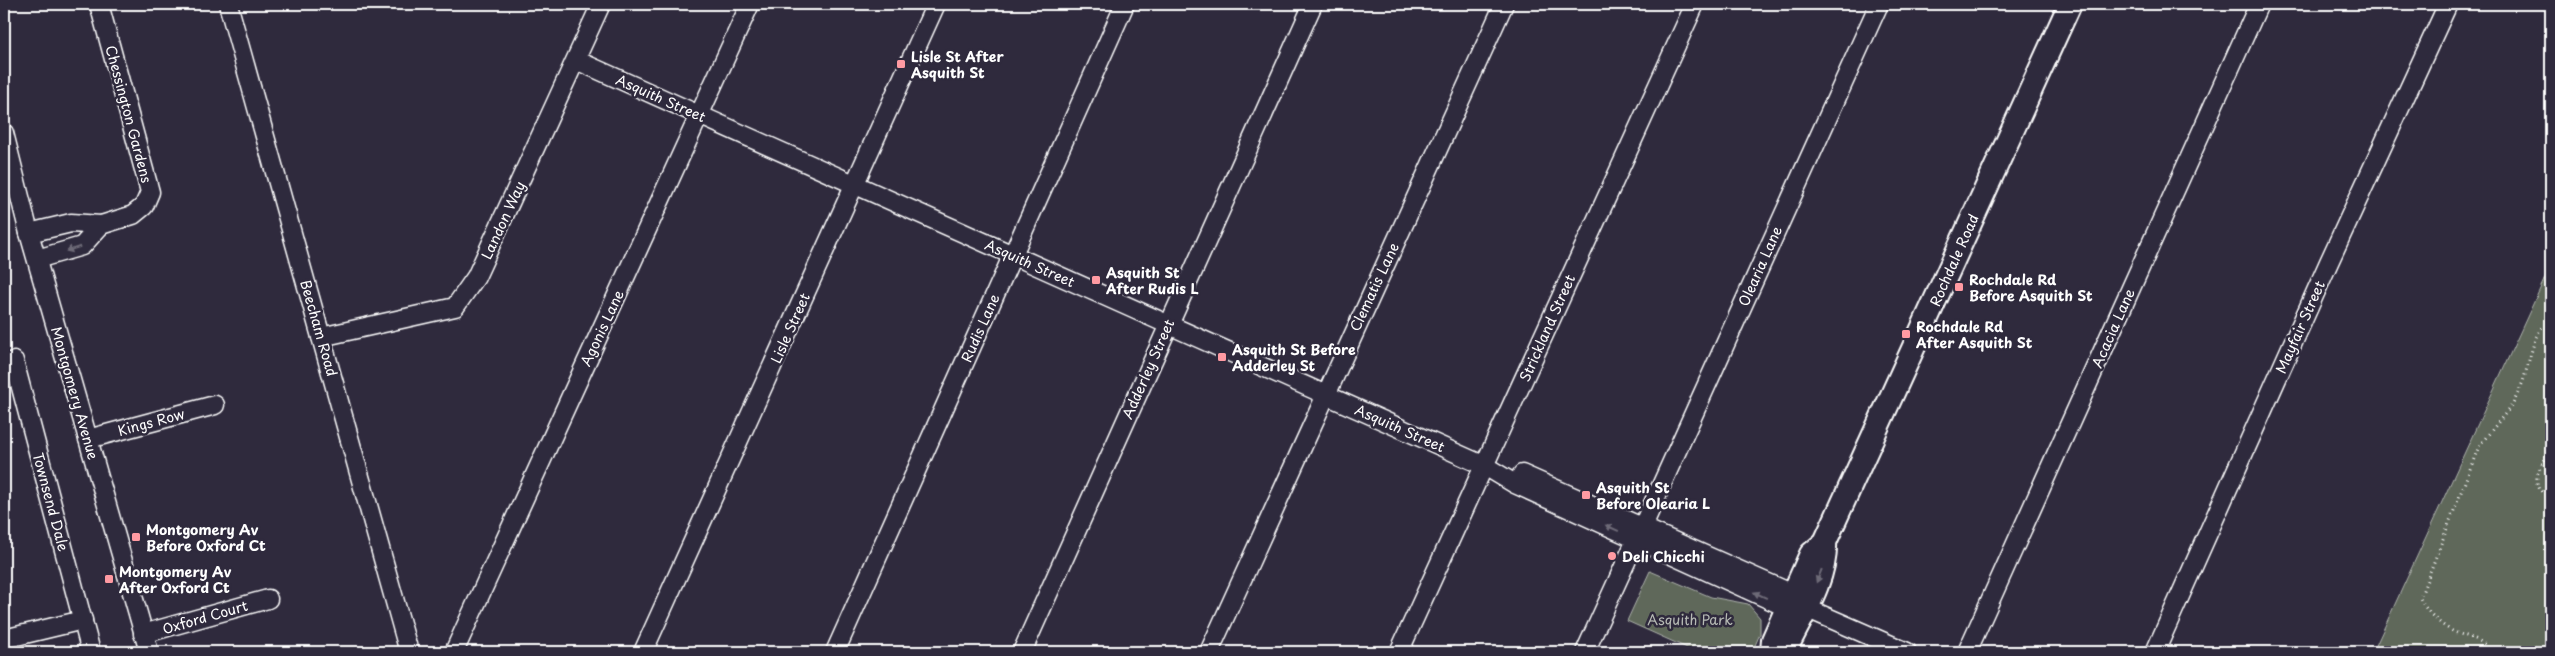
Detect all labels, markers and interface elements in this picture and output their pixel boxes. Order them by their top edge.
street label: Chessington Gardens [101,43,157,185]
place label: Lisle St After Asquith St [911,46,1004,83]
marker: Lisle St After Asquith St [895,58,907,70]
street label: Asquith Street [613,69,710,127]
street label: Landon Way [476,177,530,263]
street label: Rochdale Road [1924,211,1984,309]
street label: Olearia Lane [1733,222,1787,309]
street label: Asquith Street [982,234,1079,292]
street label: Clematis Lane [1344,239,1404,335]
one-way arrow [65,245,80,253]
place label: Asquith St After Rudis L [1105,262,1199,299]
place label: Rochdale Rd Before Asquith St [1969,269,2093,306]
street label: Strickland Street [1514,271,1580,385]
marker: Asquith St After Rudis L [1090,274,1102,286]
street label: Beecham Road [295,277,343,379]
street label: Mayfair Street [2270,277,2330,377]
marker: Rochdale Rd Before Asquith St [1953,281,1965,293]
street label: Acacia Lane [2086,285,2140,371]
street label: Agonis Lane [575,286,629,370]
street label: Lisle Street [765,289,815,367]
street label: Rudis Lane [956,290,1005,366]
street label: Adderley Street [1117,315,1180,422]
place label: Rochdale Rd After Asquith St [1915,316,2033,353]
street label: Montgomery Avenue [46,324,104,462]
marker: Rochdale Rd After Asquith St [1900,328,1912,340]
place label: Asquith St Before Adderley St [1232,339,1356,376]
marker: Asquith St Before Adderley St [1216,351,1228,363]
street label: Asquith Street [1352,399,1449,457]
street label: Kings Row [115,403,187,441]
street label: Townsend Dale [28,450,74,554]
place label: Asquith St Before Olearia L [1596,477,1710,514]
marker: Asquith St Before Olearia L [1580,489,1592,501]
place label: Montgomery Av Before Oxford Ct [146,519,266,556]
one-way arrow [1605,524,1619,532]
marker: Montgomery Av Before Oxford Ct [130,531,142,543]
place label: Deli Chicchi [1622,546,1705,567]
marker: Deli Chicchi [1606,550,1618,562]
place label: Montgomery Av After Oxford Ct [118,561,232,598]
one-way arrow [1815,568,1823,583]
marker: Montgomery Av After Oxford Ct [103,573,115,585]
one-way arrow [1753,591,1767,599]
street label: Oxford Court [160,595,250,639]
park label: Asquith Park [1647,609,1733,630]

